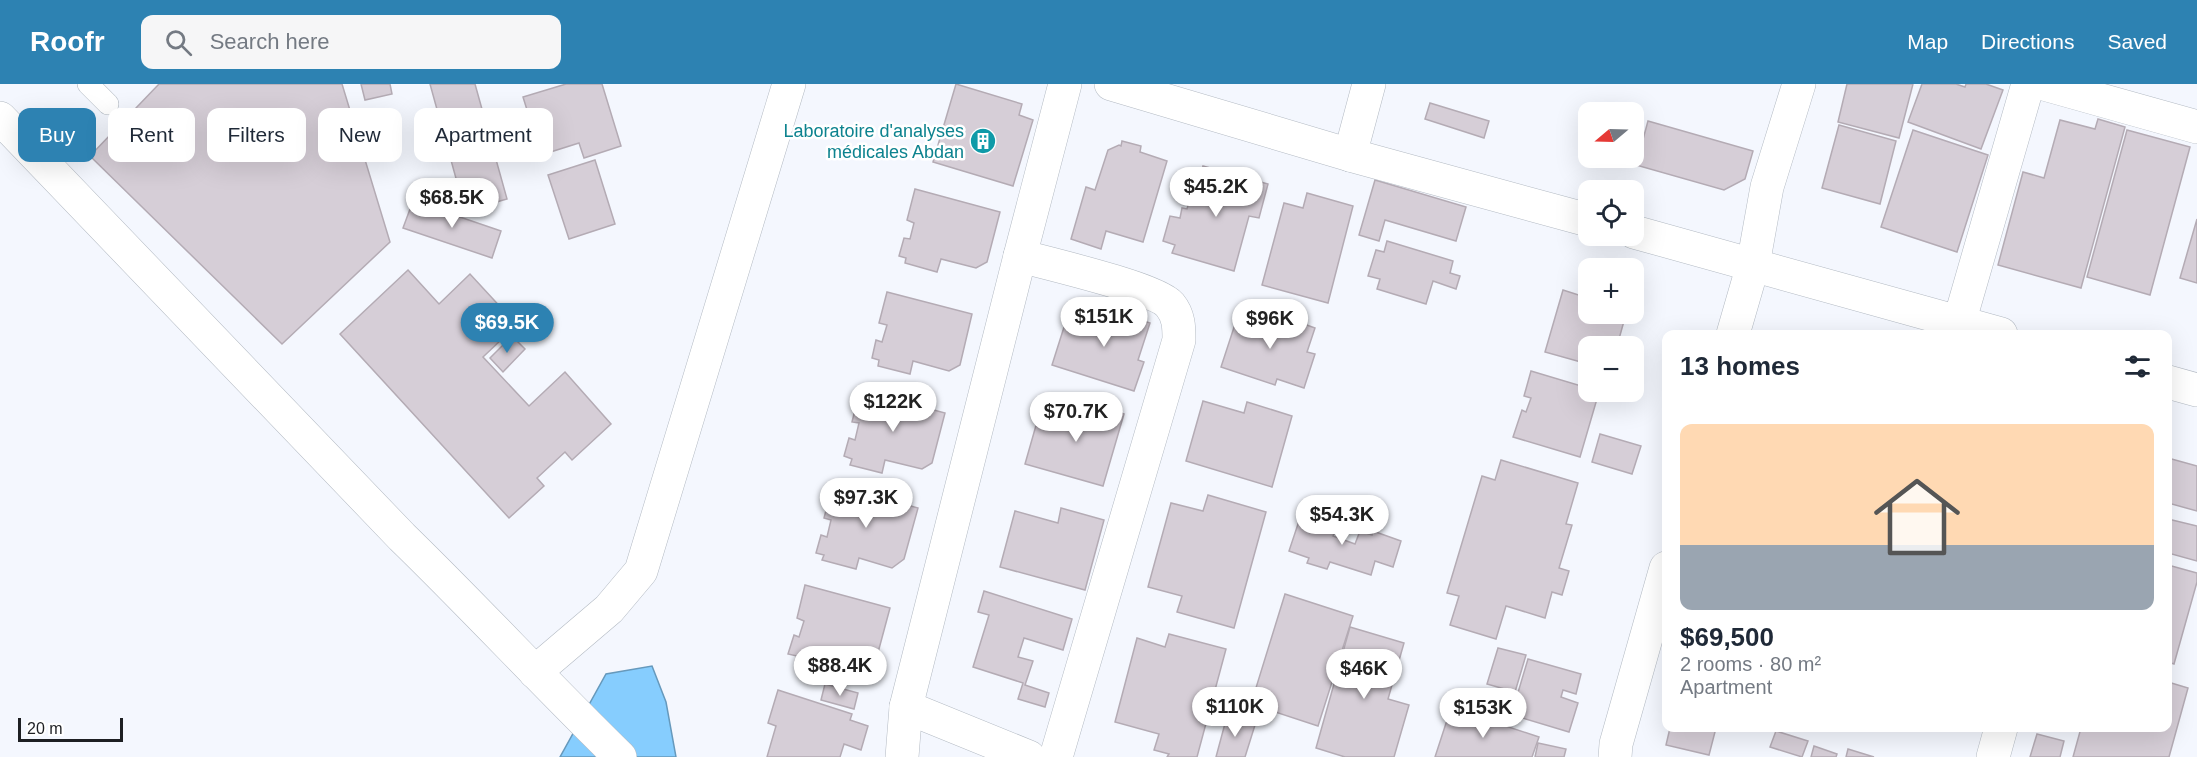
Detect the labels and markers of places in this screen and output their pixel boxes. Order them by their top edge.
place label: Laboratoire d'analyses médicales Abdan [783,121,964,162]
building icon: Laboratoire d'analyses médicales Abdan [968,126,998,156]
pin: $45.2K [1167,167,1265,218]
pin: $68.5K [403,178,501,229]
pin: $151K [1062,297,1146,348]
pin: $96K [1234,299,1306,350]
pin: $69.5K [458,303,556,354]
pin: $122K [851,382,935,433]
pin: $70.7K [1027,392,1125,443]
pin: $97.3K [817,478,915,529]
pin: $54.3K [1293,495,1391,546]
pin: $88.4K [791,646,889,697]
pin: $46K [1328,649,1400,700]
pin: $110K [1193,687,1277,738]
pin: $153K [1441,688,1525,739]

